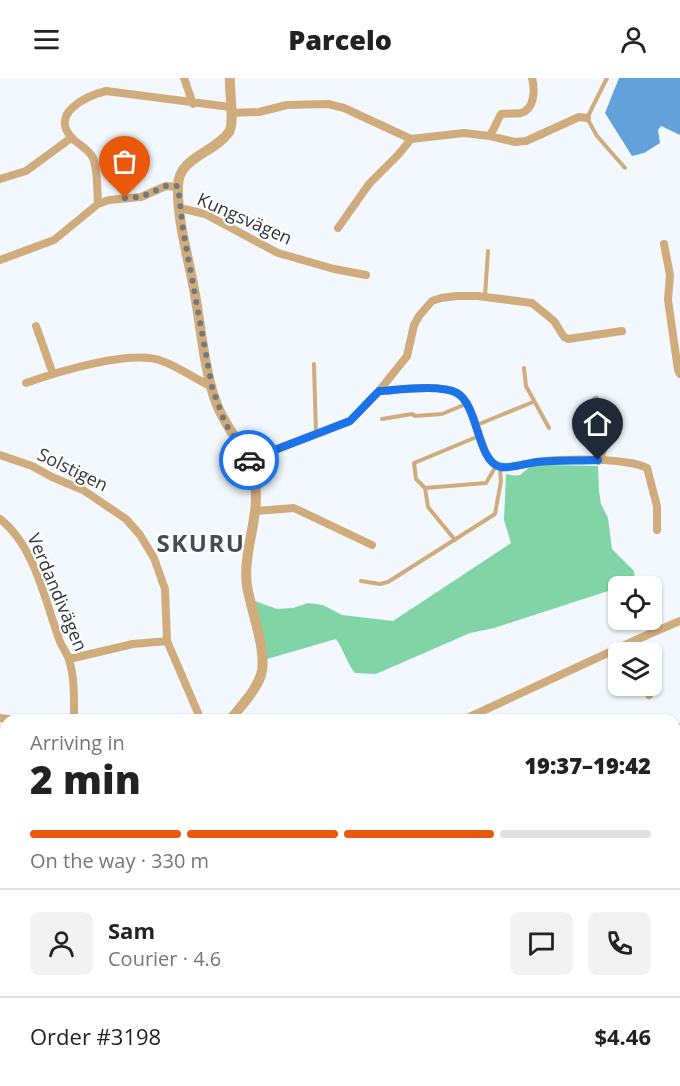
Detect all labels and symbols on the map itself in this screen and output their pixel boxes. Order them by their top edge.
pin [99,136,150,198]
street label: Kungsvägen [194,186,296,250]
pin [572,398,623,460]
courier [219,430,279,490]
street label: Solstigen [34,442,112,496]
district label: SKURU [157,526,245,559]
street label: Verdandivägen [22,529,94,655]

